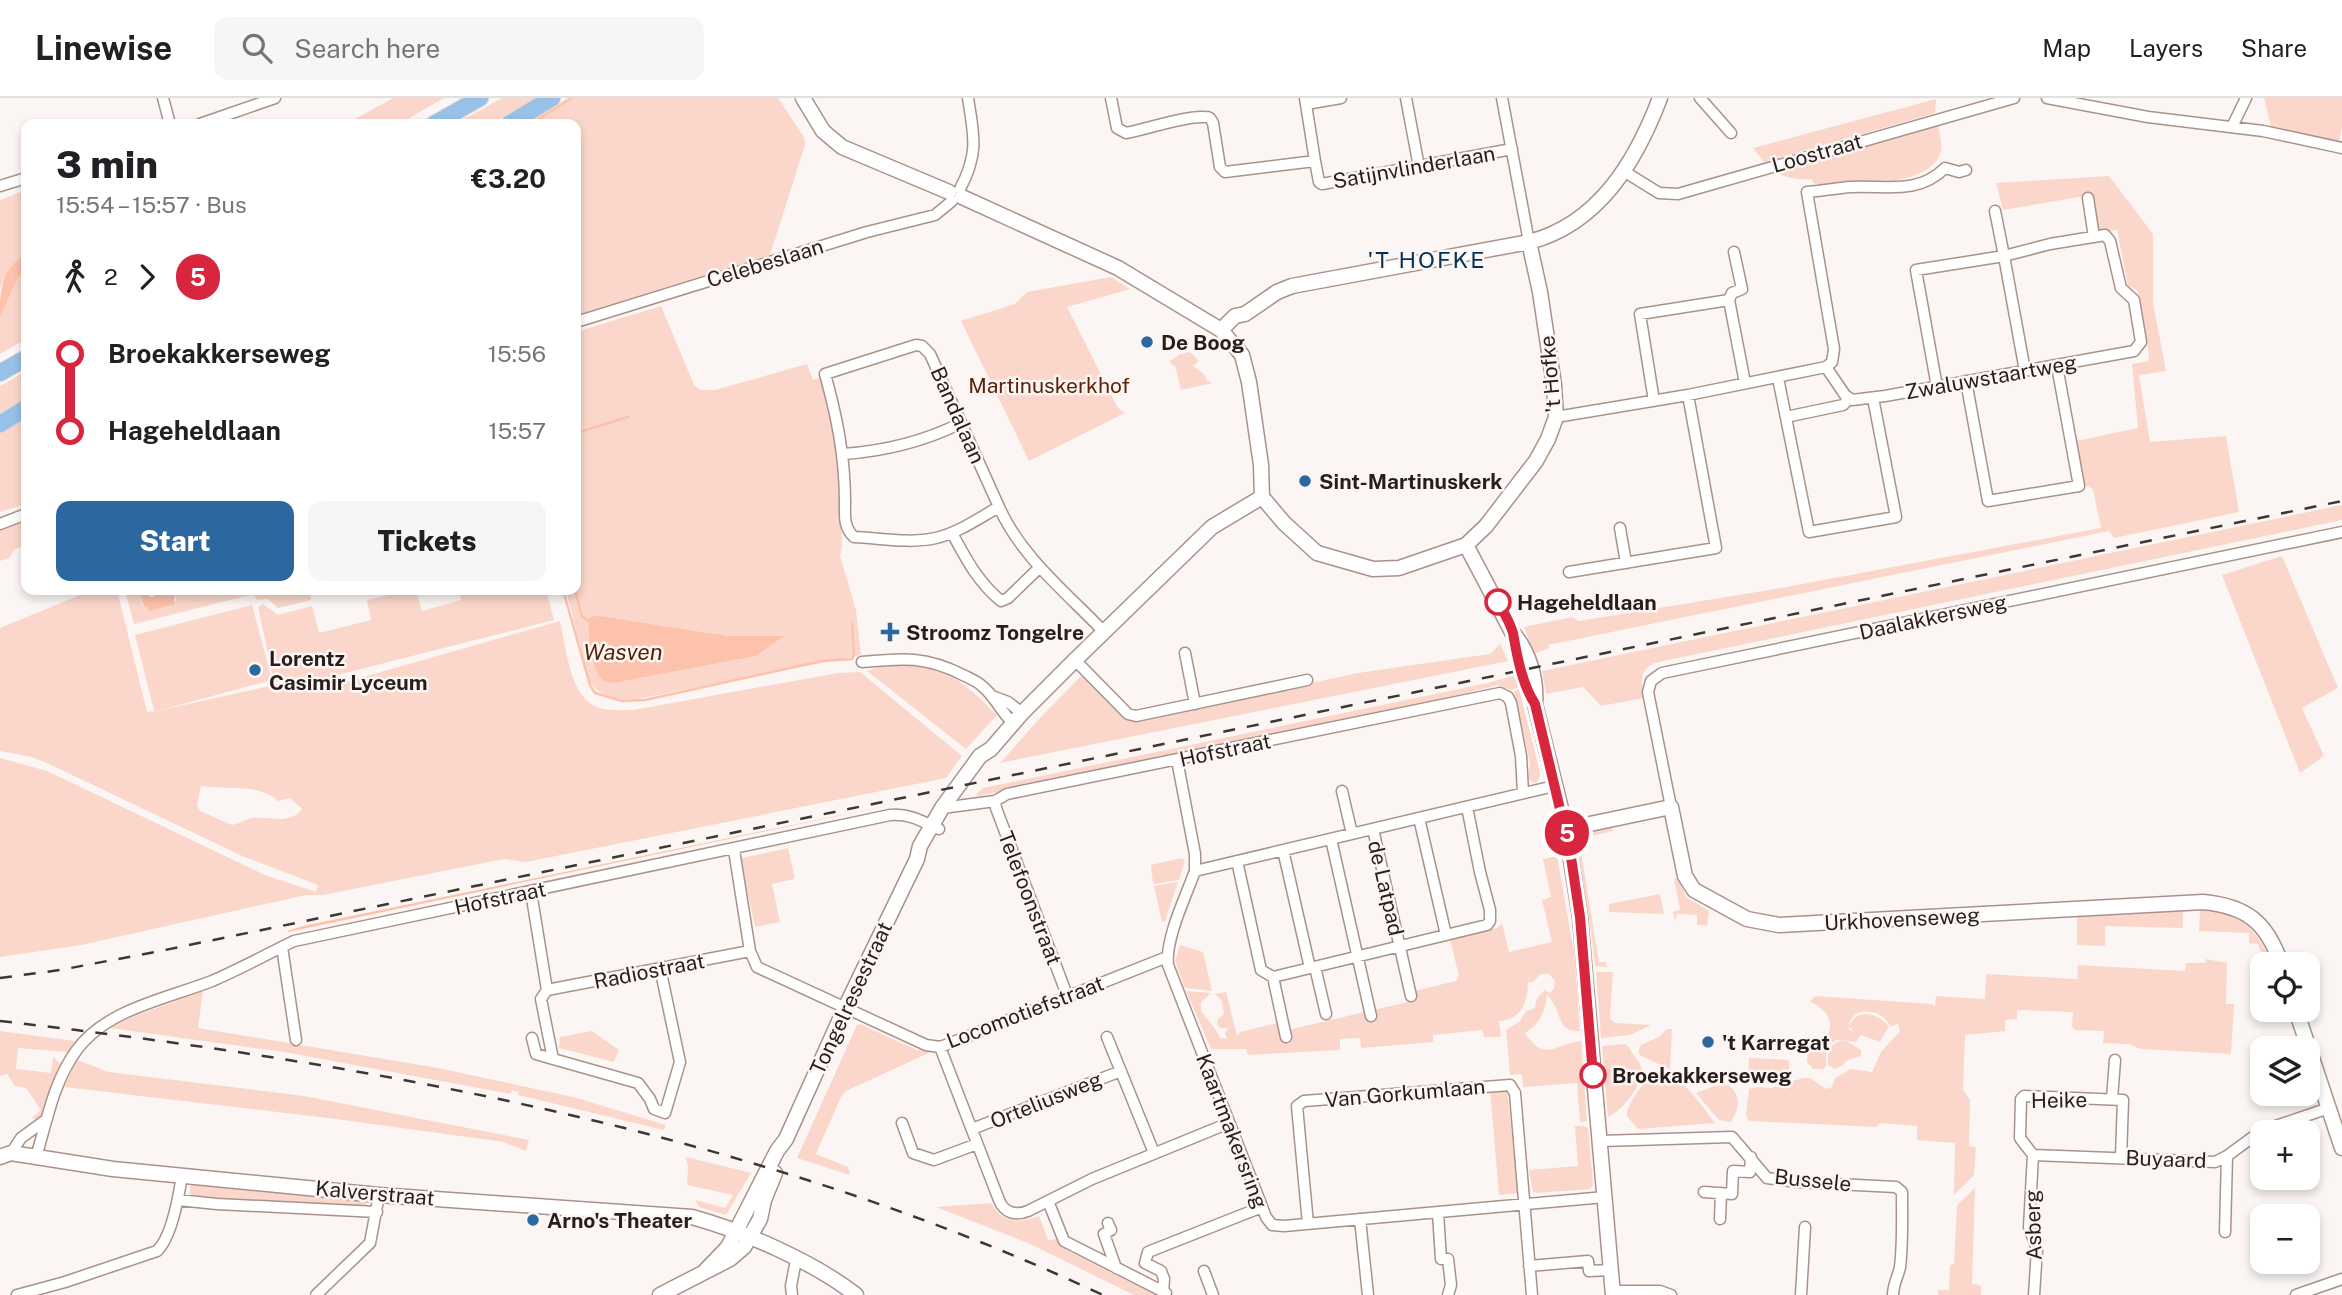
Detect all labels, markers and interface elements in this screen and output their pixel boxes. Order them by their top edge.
search box [214,17,704,80]
text: Linewise [35,29,172,67]
icon: search [238,29,276,67]
text: Search here [294,33,440,64]
text: Map [2042,34,2091,62]
text: Layers [2129,34,2203,62]
text: Share [2241,34,2307,62]
street label: Loostraat [1769,128,1865,178]
street label: Satijnvlinderlaan [1331,140,1497,194]
text: 3 min [56,142,158,187]
text: €3.20 [471,163,546,194]
text: 15:54 – 15:57 · Bus [56,191,247,218]
street label: Celebeslaan [704,233,826,293]
district label: 'T HOFKE [1367,246,1487,273]
icon: walk [56,258,94,296]
icon: forward [128,258,166,296]
text: 2 [104,263,118,290]
text: 5 [190,263,206,291]
place label: De Boog [1161,330,1245,355]
marker: De Boog [1139,334,1155,350]
street label: 't Hofke [1534,334,1566,414]
text: Broekakkerseweg [108,338,330,369]
text: 15:56 [488,340,546,367]
street label: Zwaluwstaartweg [1903,350,2079,404]
street label: Bandalaan [926,363,990,467]
park label: Martinuskerkhof [968,373,1130,398]
text: Hageheldlaan [108,415,281,446]
text: 15:57 [488,417,546,444]
place label: Sint-Martinuskerk [1319,469,1503,494]
marker: Sint-Martinuskerk [1297,473,1313,489]
button: Start [56,501,294,581]
button: Tickets [308,501,546,581]
marker: Hageheldlaan [1485,589,1511,615]
street label: Daalakkersweg [1857,589,2009,645]
place label: Hageheldlaan [1517,590,1657,615]
place label: Stroomz Tongelre [906,620,1084,645]
marker: Stroomz Tongelre [880,622,900,642]
water label: Wasven [583,638,663,665]
place label: Lorentz Casimir Lyceum [269,646,428,695]
marker: Lorentz Casimir Lyceum [247,662,263,678]
street label: Hofstraat [1177,728,1273,772]
line badge: 5 [1544,810,1590,856]
text: 5 [1559,819,1575,847]
street label: Telefoonstraat [993,827,1067,969]
street label: de Latpad [1363,838,1409,938]
street label: Hofstraat [452,876,548,920]
street label: Urkhovenseweg [1823,902,1981,936]
street label: Tongelresestraat [805,918,897,1078]
street label: Radiostraat [591,948,707,994]
map controls [2250,952,2320,1274]
button: locate [2250,952,2320,1022]
street label: Locomotiefstraat [943,970,1107,1054]
place label: 't Karregat [1722,1030,1830,1055]
marker: 't Karregat [1700,1034,1716,1050]
button: layers [2250,1036,2320,1106]
street label: Kaartmakersring [1191,1050,1273,1212]
marker: Broekakkerseweg [1580,1062,1606,1088]
place label: Broekakkerseweg [1612,1063,1792,1088]
street label: Orteliusweg [986,1066,1106,1134]
street label: Van Gorkumlaan [1324,1074,1486,1112]
street label: Heike [2031,1087,2087,1113]
button: + [2250,1120,2320,1190]
street label: Buyaard [2125,1145,2207,1173]
street label: Bussele [1773,1164,1853,1196]
street label: Kalverstraat [314,1175,436,1211]
street label: Asberg [2019,1189,2047,1261]
button: − [2250,1204,2320,1274]
place label: Arno's Theater [547,1208,692,1233]
marker: Arno's Theater [525,1212,541,1228]

